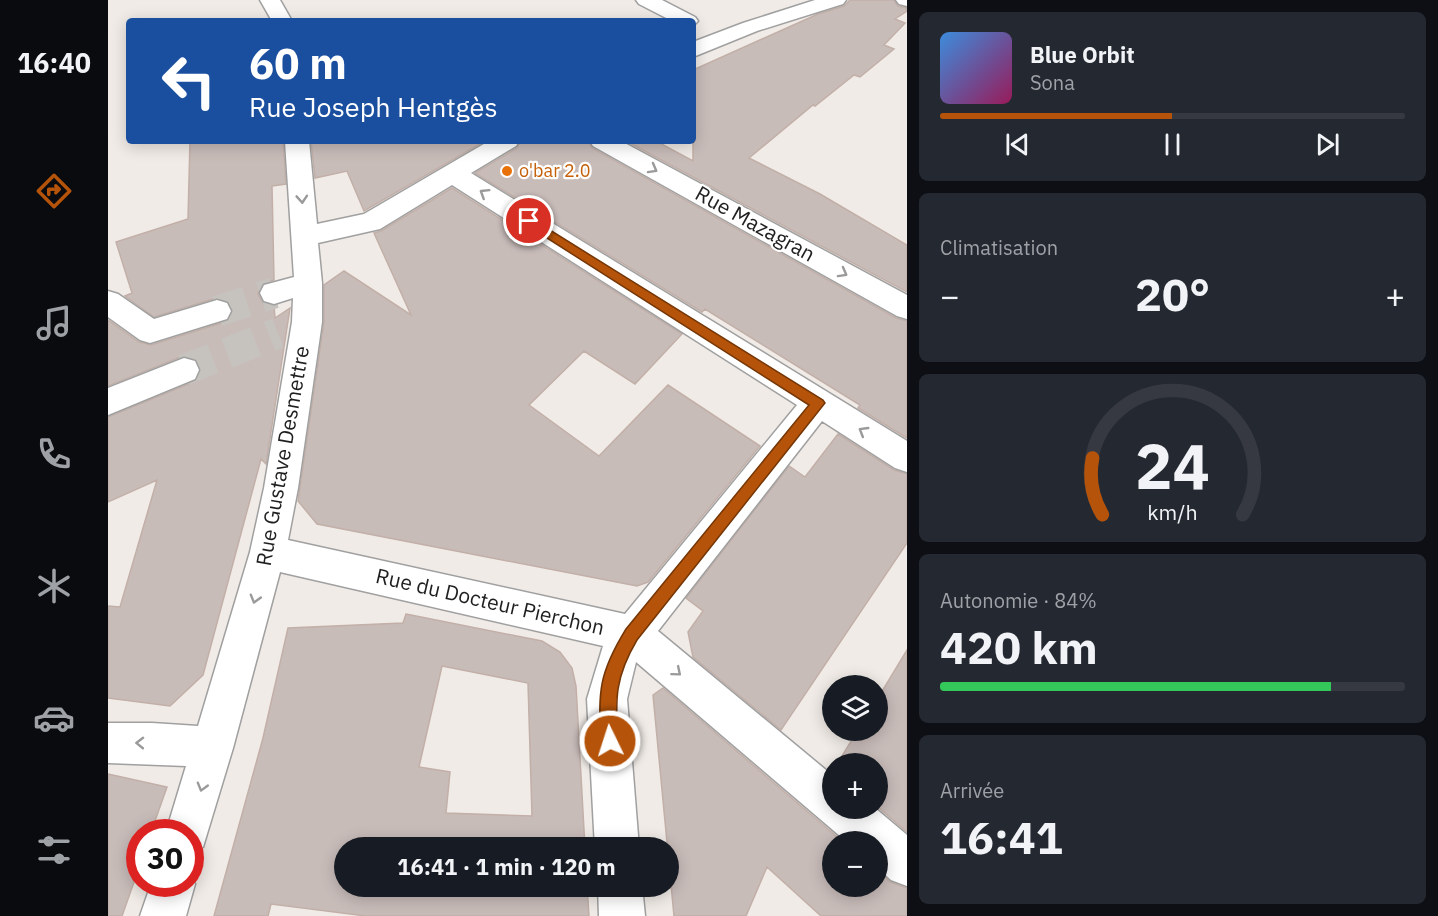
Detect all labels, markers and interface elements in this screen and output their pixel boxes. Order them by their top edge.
text: 60 m [249,36,347,91]
text: Blue Orbit [1030,40,1135,69]
icon: left [150,42,228,120]
text: 16:40 [17,45,91,80]
text: Sona [1030,69,1075,96]
text: Rue Joseph Hentgès [249,89,498,124]
icon: previous [1001,128,1034,161]
icon: pause [1156,128,1189,161]
icon: next [1311,128,1344,161]
place label: o'bar 2.0 [519,159,590,182]
one-way arrow [647,162,658,173]
marker: o'bar 2.0 [500,164,514,178]
icon: directions [33,170,75,212]
street label: Rue Mazagran [691,179,820,268]
one-way arrow [480,189,491,200]
one-way arrow [295,195,308,204]
pin [503,195,554,246]
icon: arrive [512,204,545,237]
text: Climatisation [940,234,1058,261]
text: 20° [1135,265,1210,323]
one-way arrow [837,266,847,277]
text: − [940,274,960,317]
text: + [1385,274,1405,317]
icon: music [33,302,75,344]
street label: Rue Gustave Desmettre [249,344,315,568]
text: 24 [1135,425,1210,506]
one-way arrow [859,426,869,438]
icon: phone [33,433,75,475]
text: km/h [1147,498,1198,526]
street label: Rue du Docteur Pierchon [373,561,607,641]
icon: climate [33,565,75,607]
text: Autonomie · 84% [940,587,1097,614]
one-way arrow [249,594,262,604]
text: 420 km [940,618,1098,676]
one-way arrow [670,664,681,675]
map controls [822,675,888,897]
button: layers [822,675,888,741]
icon: car [33,697,75,739]
position arrow [578,709,642,773]
one-way arrow [135,737,144,749]
button: + [822,753,888,819]
text: Arrivée [940,777,1004,804]
one-way arrow [197,781,209,791]
text: 16:41 [940,808,1063,866]
speed limit sign: 30 [126,819,204,897]
icon: filters [33,829,75,871]
button: − [822,831,888,897]
text: 16:41 · 1 min · 120 m [397,852,616,881]

